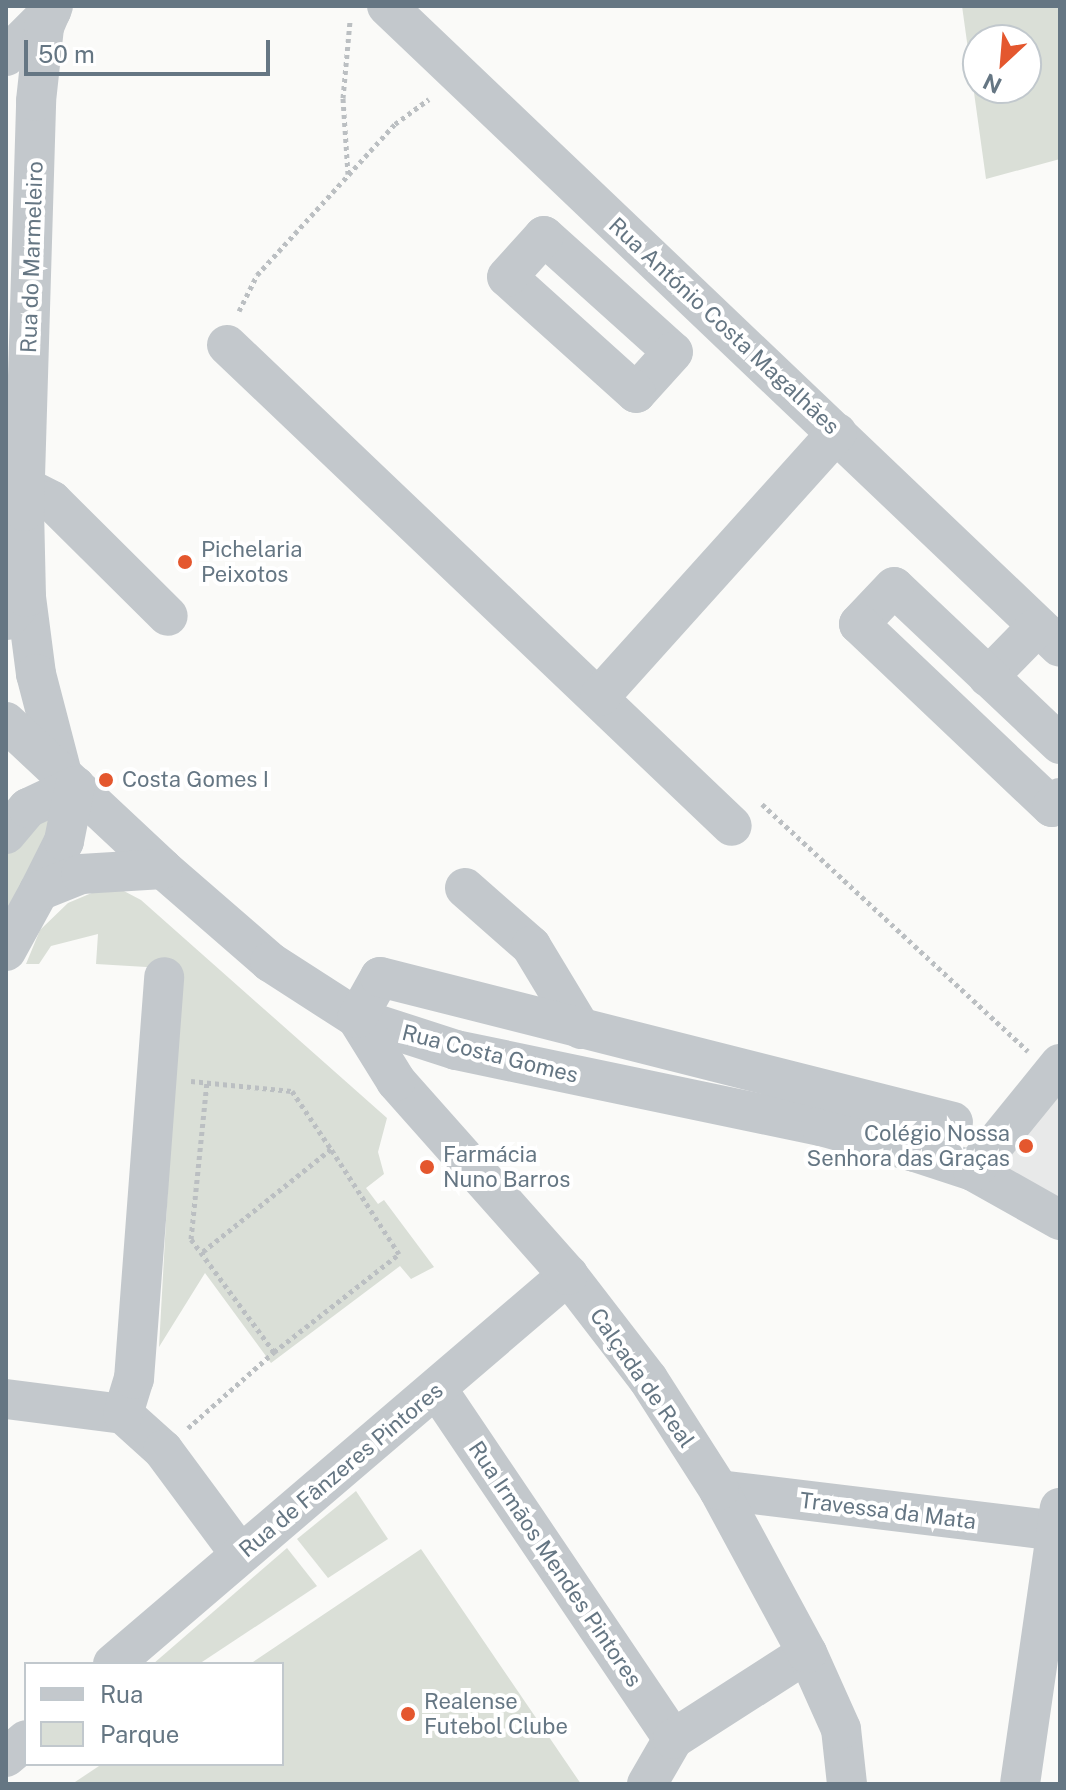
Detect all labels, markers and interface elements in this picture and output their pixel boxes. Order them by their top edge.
scale bar [28,24,274,74]
north arrow [962,24,1042,104]
text: 50 m [38,40,95,68]
text: N [979,68,1006,99]
street label: Rua do Marmeleiro [15,160,49,354]
street label: Rua António Costa Magalhães [603,212,845,440]
place label: Pichelaria Peixotos [201,536,302,588]
marker: Pichelaria Peixotos [176,553,194,571]
place label: Costa Gomes I [122,767,269,793]
marker: Costa Gomes I [97,771,115,789]
street label: Rua Costa Gomes [399,1019,581,1089]
place label: Colégio Nossa Senhora das Graças [806,1120,1010,1172]
marker: Colégio Nossa Senhora das Graças [1017,1137,1035,1155]
place label: Farmácia Nuno Barros [443,1141,570,1192]
marker: Farmácia Nuno Barros [418,1158,436,1176]
street label: Calçada de Real [584,1303,700,1453]
street label: Rua de Fânzeres Pintores [234,1377,448,1563]
street label: Rua Irmãos Mendes Pintores [463,1436,647,1692]
street label: Travessa da Mata [798,1487,978,1535]
legend [24,1662,284,1766]
text: Rua [100,1680,143,1708]
place label: Realense Futebol Clube [424,1688,568,1740]
marker: Realense Futebol Clube [399,1705,417,1723]
text: Parque [100,1720,179,1748]

